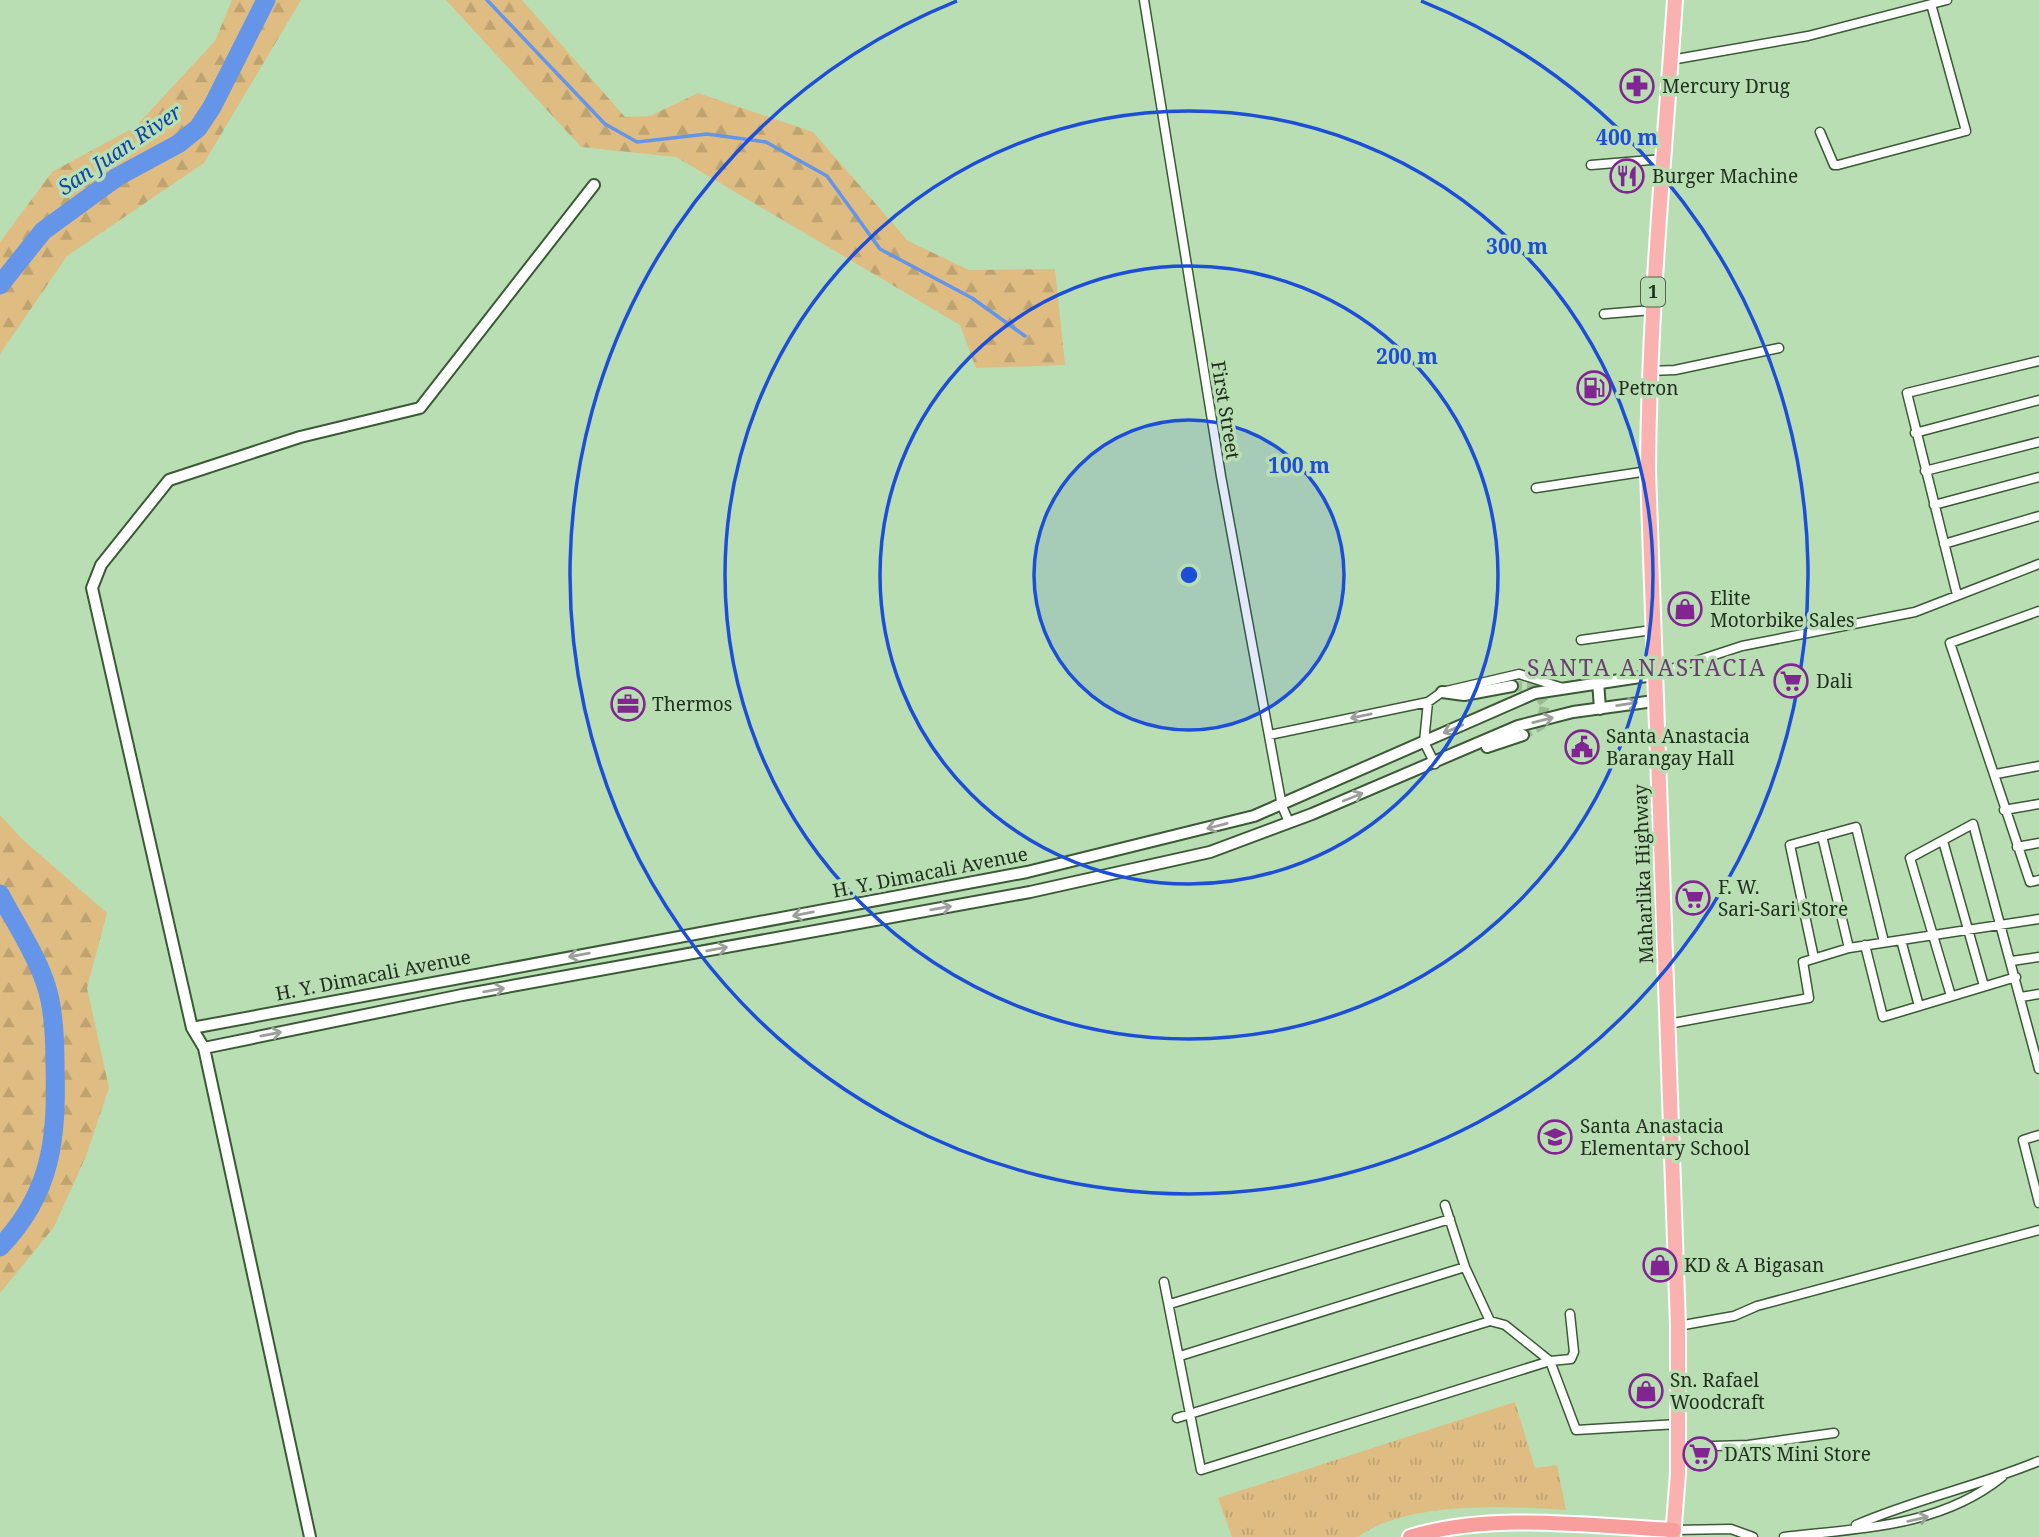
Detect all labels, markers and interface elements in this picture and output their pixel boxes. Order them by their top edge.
pharmacy icon: Mercury Drug [1618,67,1656,105]
place label: Mercury Drug [1662,73,1790,99]
water label: San Juan River [52,97,187,201]
text: 400 m [1596,123,1658,151]
restaurant icon: Burger Machine [1608,157,1646,195]
place label: Burger Machine [1652,163,1798,189]
text: 300 m [1486,232,1548,260]
road number: 1 [1641,278,1665,306]
text: 200 m [1376,342,1438,370]
street label: First Street [1205,359,1247,461]
fuel station icon: Petron [1575,369,1613,407]
place label: Petron [1618,375,1679,401]
text: 100 m [1268,451,1330,479]
centre of rings [1177,563,1201,587]
place label: Elite Motorbike Sales [1710,585,1855,633]
shop icon: Elite Motorbike Sales [1666,590,1704,628]
district label: SANTA ANASTACIA [1527,651,1767,683]
supermarket icon: Dali [1772,662,1810,700]
place label: Dali [1816,668,1852,694]
office icon: Thermos [609,685,647,723]
place label: Thermos [652,691,732,717]
one-way arrow [1615,697,1638,710]
one-way arrow [1350,710,1373,723]
one-way arrow [1532,713,1554,726]
one-way arrow [1443,723,1465,736]
place label: Santa Anastacia Barangay Hall [1606,723,1750,771]
public building icon: Santa Anastacia Barangay Hall [1563,728,1601,766]
street label: Maharlika Highway [1627,783,1659,964]
one-way arrow [1341,790,1363,803]
one-way arrow [1206,820,1229,833]
street label: H. Y. Dimacali Avenue [830,840,1030,904]
place label: F. W. Sari-Sari Store [1718,874,1848,922]
supermarket icon: F. W. Sari-Sari Store [1674,879,1712,917]
one-way arrow [929,901,952,915]
one-way arrow [792,908,815,921]
one-way arrow [706,942,728,955]
street label: H. Y. Dimacali Avenue [273,943,473,1007]
one-way arrow [568,949,591,962]
one-way arrow [482,983,505,996]
one-way arrow [259,1027,281,1041]
place label: Santa Anastacia Elementary School [1580,1113,1750,1161]
school or university icon: Santa Anastacia Elementary School [1536,1118,1574,1156]
shop icon: KD & A Bigasan [1641,1246,1679,1284]
place label: KD & A Bigasan [1684,1252,1824,1278]
place label: Sn. Rafael Woodcraft [1670,1367,1765,1415]
shop icon: Sn. Rafael Woodcraft [1627,1372,1665,1410]
supermarket icon: DATS Mini Store [1681,1435,1719,1473]
place label: DATS Mini Store [1724,1441,1871,1467]
one-way arrow [1906,1512,1929,1526]

